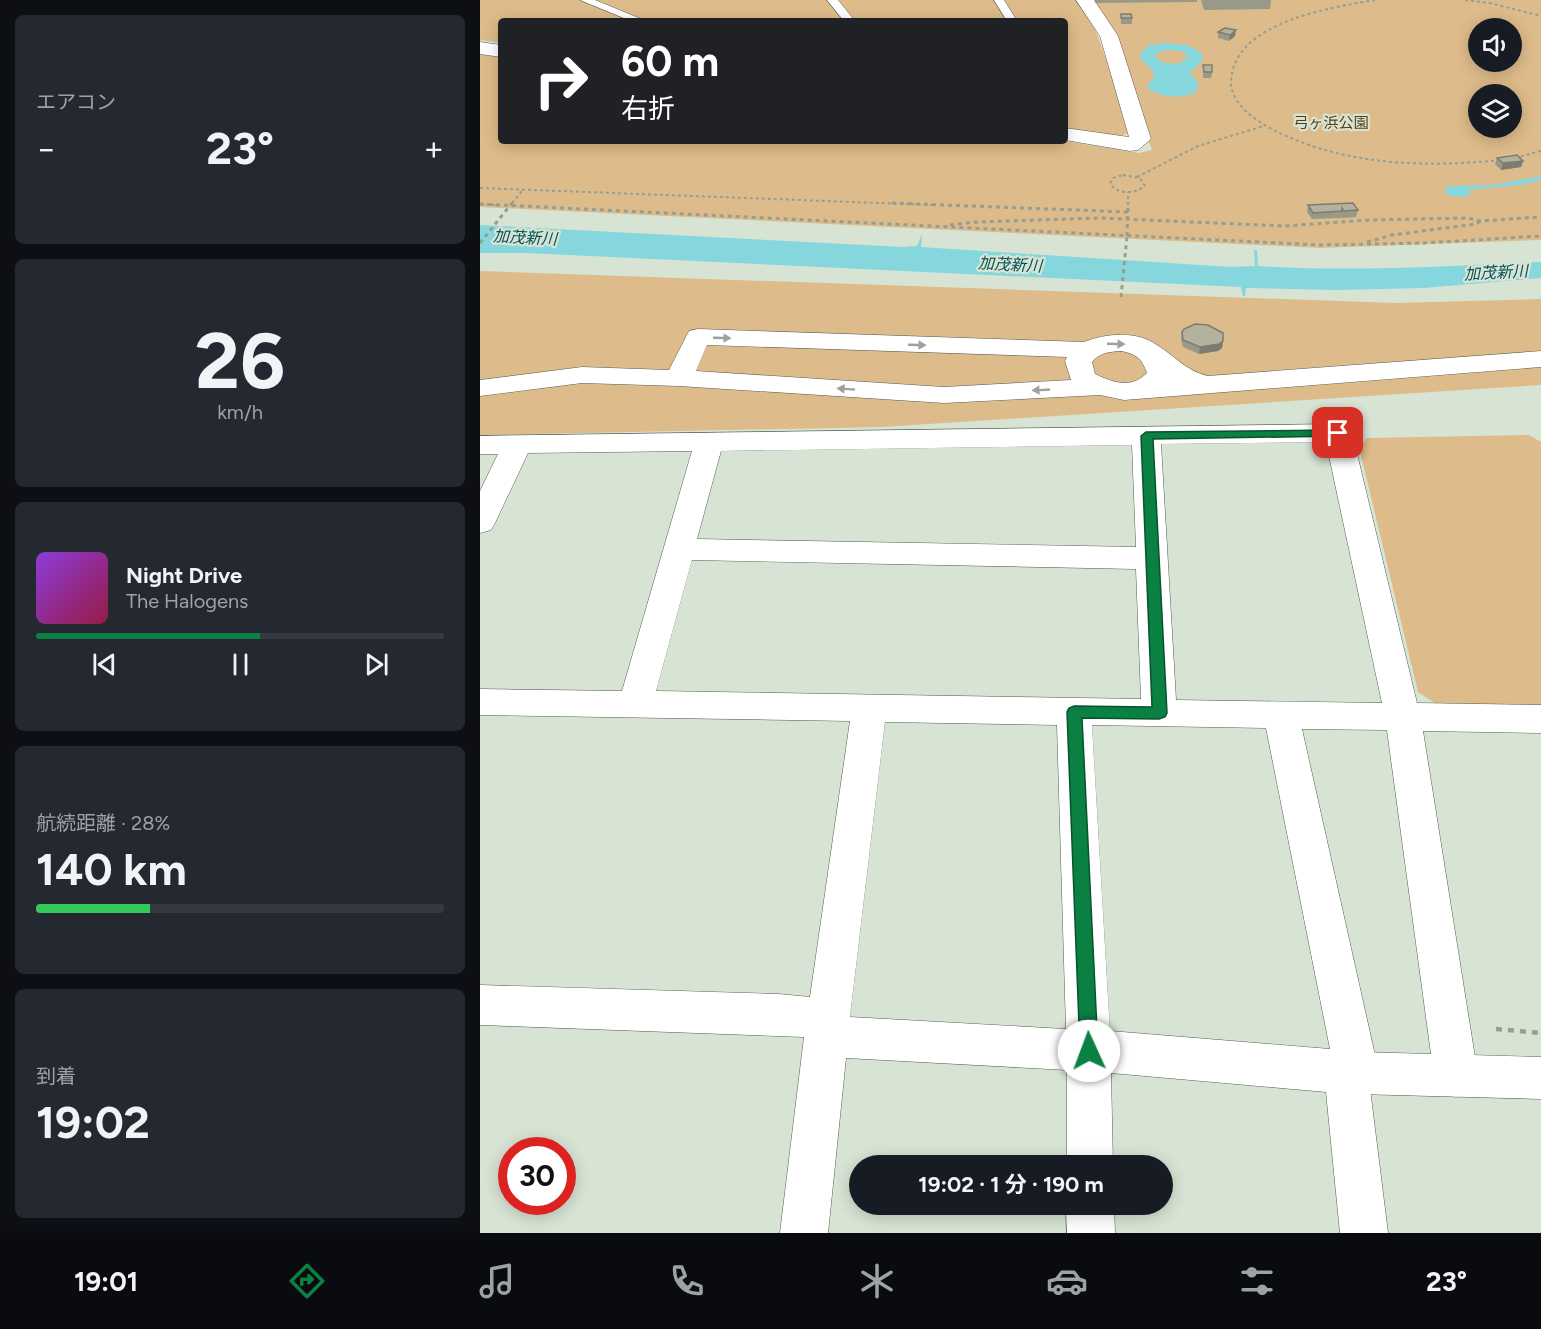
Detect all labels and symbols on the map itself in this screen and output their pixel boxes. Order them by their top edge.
park label: 弓ヶ浜公園 [1293,114,1369,132]
water label: 加茂新川 [493,226,559,249]
water label: 加茂新川 [978,253,1044,276]
water label: 加茂新川 [1464,261,1530,284]
one-way arrow [712,333,731,343]
one-way arrow [1107,339,1126,349]
one-way arrow [907,340,926,350]
one-way arrow [837,384,856,393]
one-way arrow [1031,386,1050,395]
pin [1312,407,1363,458]
position arrow [1057,1019,1121,1083]
speed limit sign: 30 [498,1137,576,1215]

